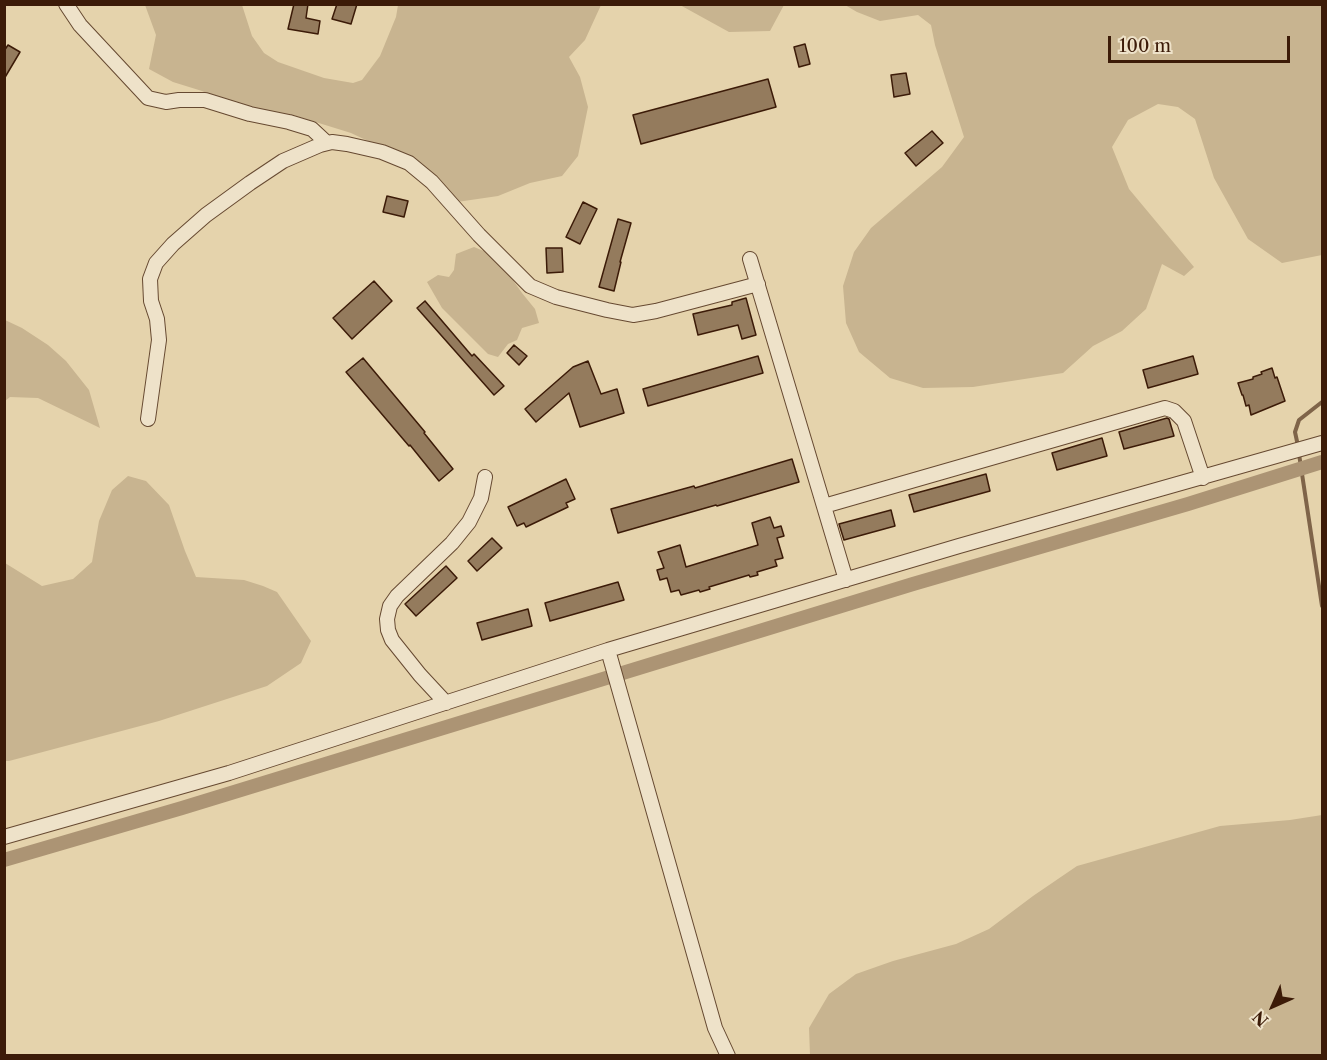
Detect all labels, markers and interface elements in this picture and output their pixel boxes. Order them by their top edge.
scale bar [1111,24,1292,62]
text: 100 m [1119,35,1171,57]
north arrow [1243,976,1303,1036]
text: N [1248,1007,1272,1031]

